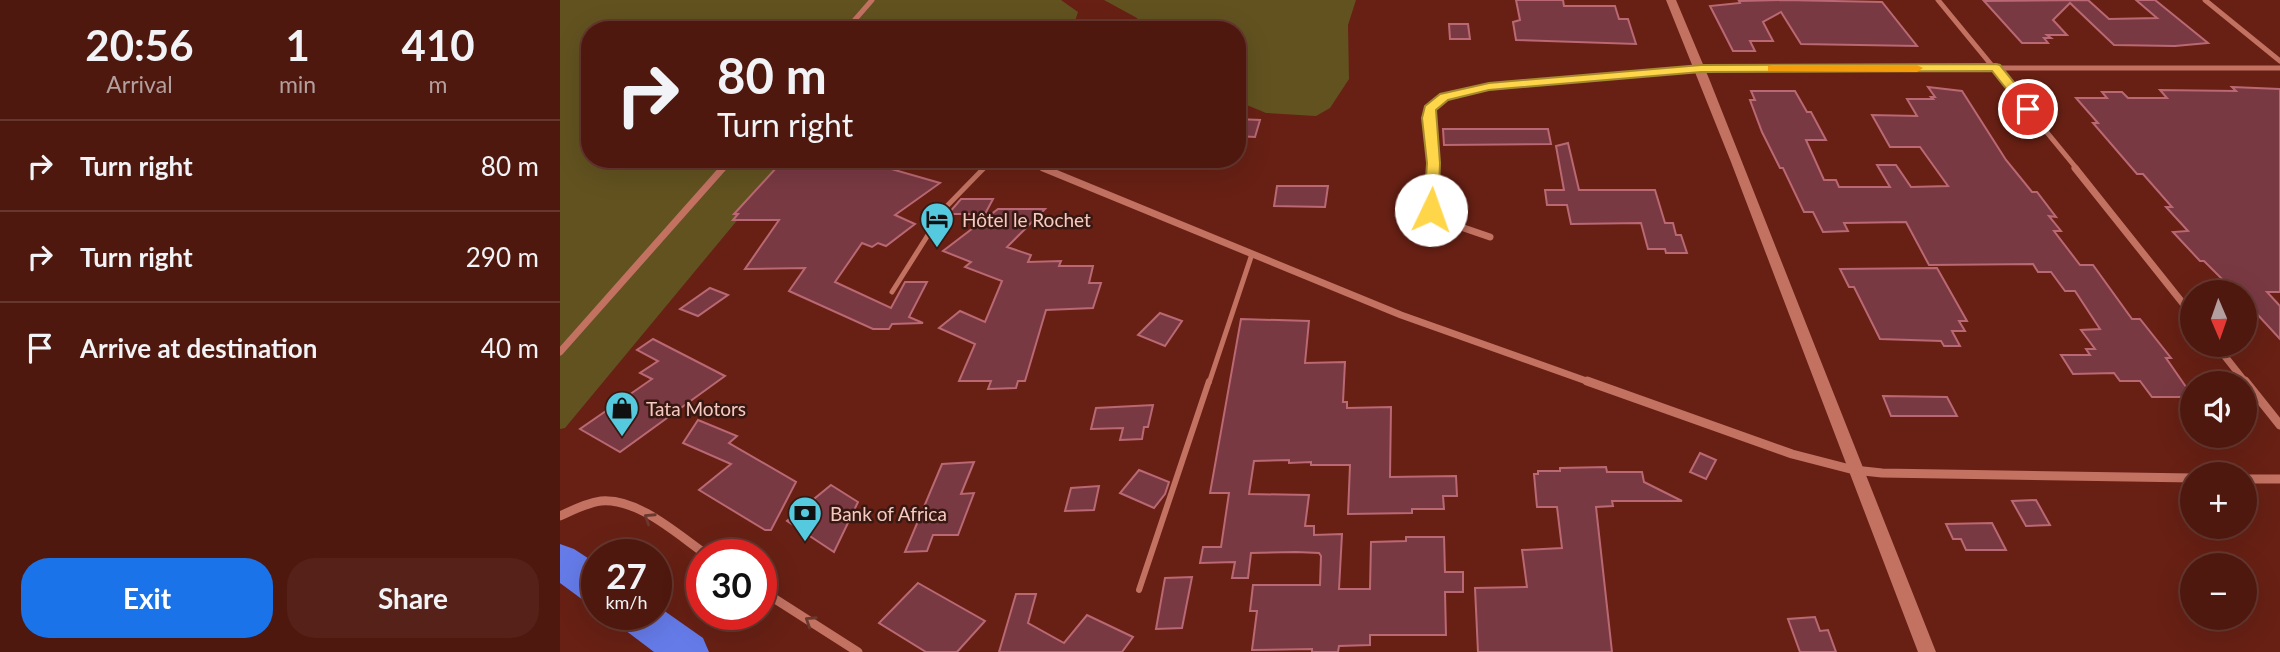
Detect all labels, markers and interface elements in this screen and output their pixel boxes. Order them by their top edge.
text: 20:56 [85,20,194,70]
text: 1 [285,20,310,70]
text: 410 [402,20,475,70]
text: 80 m [717,46,827,104]
icon: right [602,49,693,140]
text: Arrival [106,70,173,98]
text: min [279,70,316,98]
text: m [429,70,448,98]
pin [1998,79,2058,139]
icon: arrive [2009,90,2047,128]
text: Turn right [717,105,853,144]
icon: right [21,147,59,185]
text: Turn right [80,150,193,182]
text: 80 m [481,150,539,182]
position arrow [1394,173,1468,247]
hotel icon: Hôtel le Rochet [918,200,956,249]
place label: Hôtel le Rochet [962,208,1091,231]
icon: right [21,238,59,276]
text: Turn right [80,241,193,273]
text: 290 m [466,241,539,273]
north arrow [2180,280,2258,357]
map controls [2180,280,2257,630]
icon: arrive [21,329,59,367]
text: Arrive at destination [80,332,317,364]
text: 40 m [481,332,539,364]
button: sound [2180,371,2257,448]
shop icon: Tata Motors [603,389,641,438]
place label: Tata Motors [646,397,746,420]
button: + [2180,462,2257,539]
bank icon: Bank of Africa [786,494,824,543]
place label: Bank of Africa [830,502,947,525]
one-way arrow [644,514,657,526]
speed limit sign: 30 [686,539,777,630]
button: − [2180,553,2257,630]
text: 27 [606,554,647,596]
button: Exit [21,558,273,638]
button: Share [287,558,539,638]
text: km/h [605,591,648,613]
one-way arrow [804,616,817,629]

